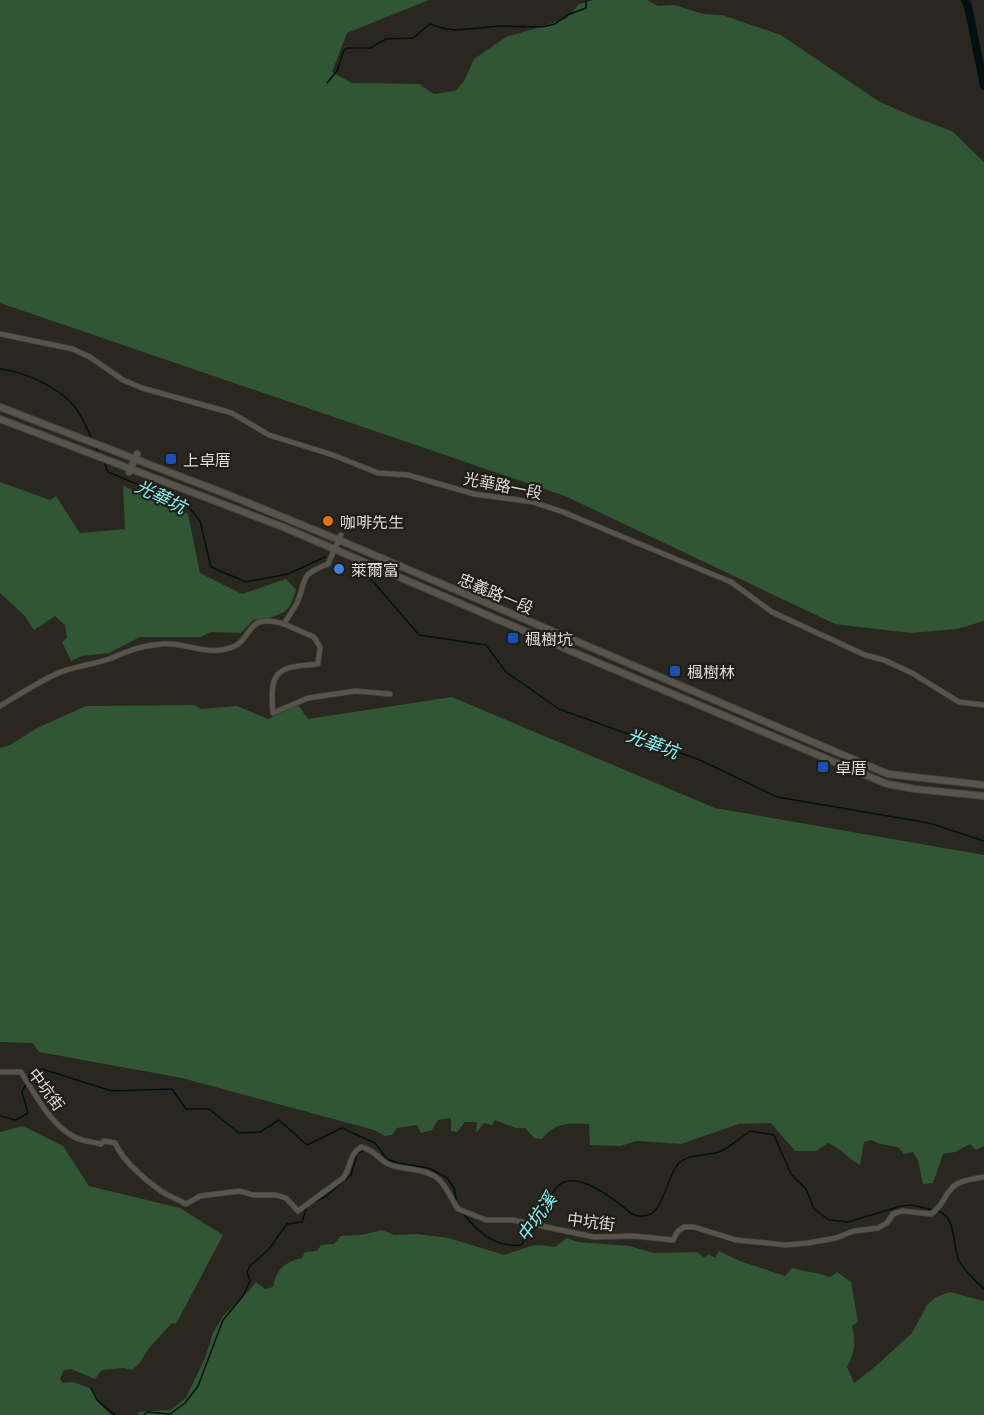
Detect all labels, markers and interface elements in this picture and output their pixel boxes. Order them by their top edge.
place label: 上卓厝 [183,450,231,469]
marker: 上卓厝 [164,452,178,466]
street label: 光華路一段 [462,468,544,502]
water label: 光華坑 [132,474,193,519]
place label: 咖啡先生 [340,512,404,531]
marker: 咖啡先生 [321,514,335,528]
place label: 萊爾富 [351,560,399,579]
marker: 萊爾富 [332,562,346,576]
street label: 忠義路一段 [455,569,537,617]
place label: 楓樹坑 [525,629,573,648]
marker: 楓樹坑 [506,631,520,645]
place label: 楓樹林 [687,662,735,681]
marker: 楓樹林 [668,664,682,678]
water label: 光華坑 [624,723,685,764]
place label: 卓厝 [835,758,867,777]
marker: 卓厝 [816,760,830,774]
street label: 中坑街 [25,1064,69,1114]
water label: 中坑溪 [512,1186,562,1245]
street label: 中坑街 [566,1209,616,1233]

